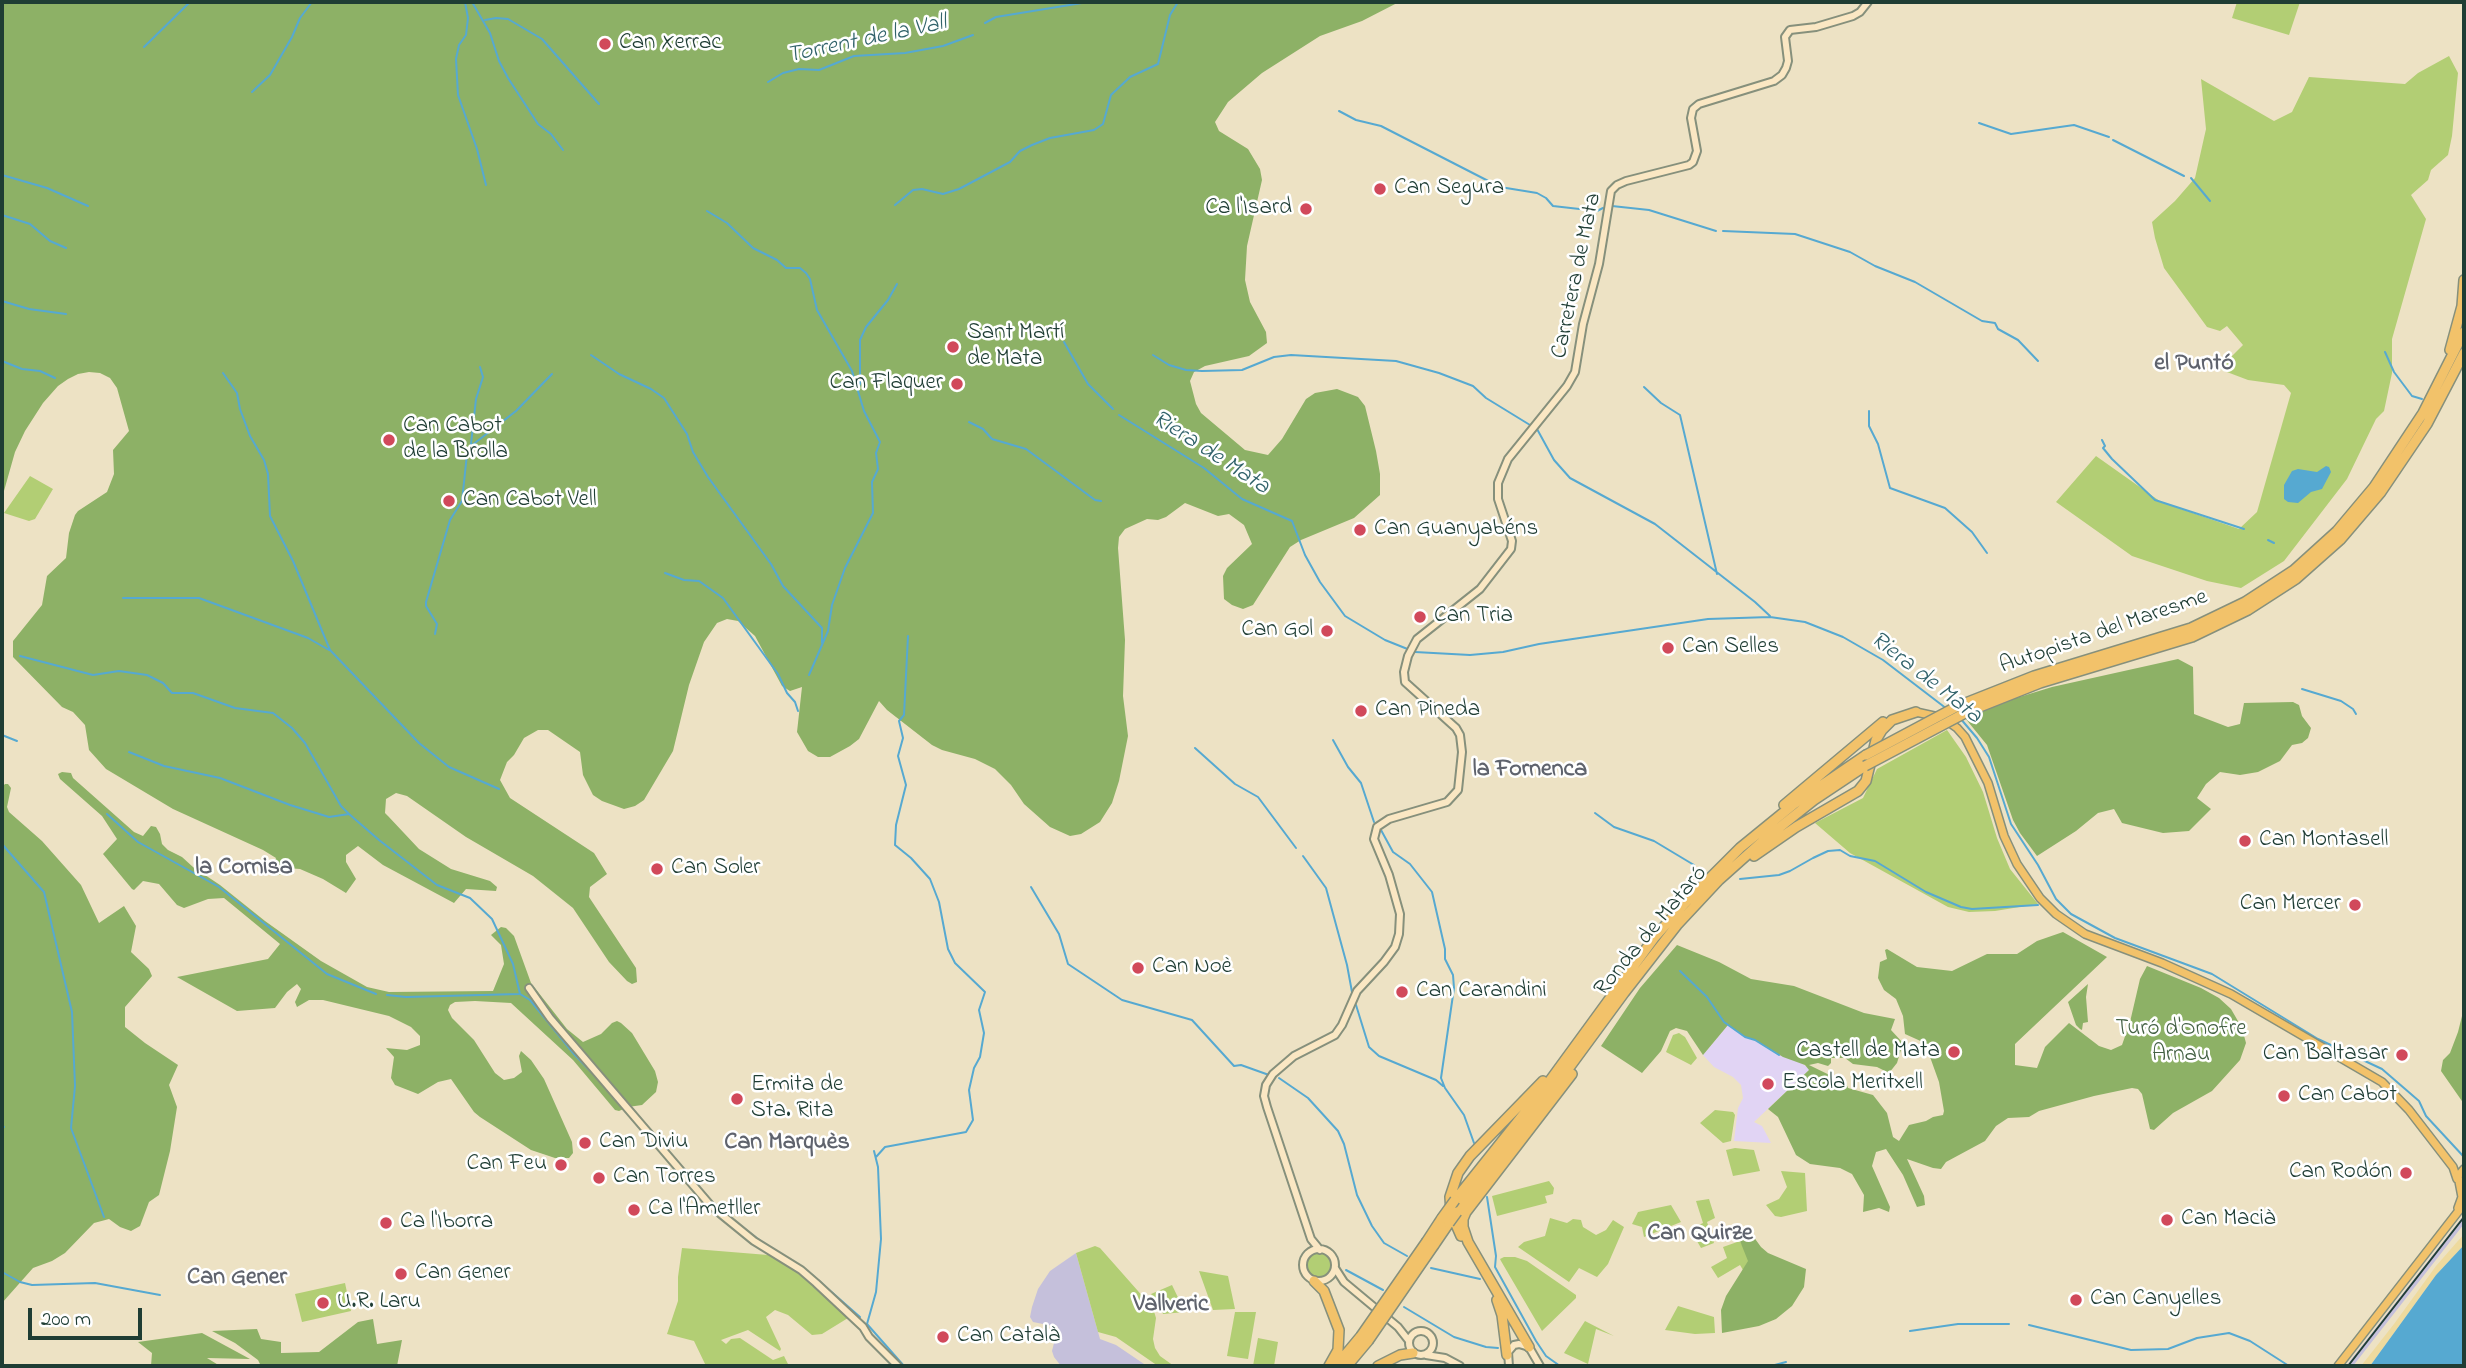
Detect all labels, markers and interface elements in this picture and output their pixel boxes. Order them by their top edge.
water label: Torrent de la Vall [785,10,949,72]
place label: Can Xerrac [619,30,722,58]
marker: Can Xerrac [597,36,613,52]
place label: Can Segura [1394,175,1504,203]
marker: Can Segura [1372,181,1388,197]
street label: Carretera de Mata [1547,191,1609,361]
place label: Ca l'Isard [1205,195,1292,223]
marker: Ca l'Isard [1298,201,1314,217]
place label: Sant Martí de Mata [967,320,1064,374]
marker: Sant Martí de Mata [945,339,961,355]
district label: el Puntó [2154,351,2234,379]
place label: Can Flaquer [830,370,943,398]
marker: Can Flaquer [949,376,965,392]
water label: Riera de Mata [1146,406,1274,502]
place label: Can Cabot de la Brolla [403,413,508,467]
marker: Can Cabot de la Brolla [381,432,397,448]
place label: Can Cabot Vell [463,487,597,515]
marker: Can Cabot Vell [441,493,457,509]
place label: Can Guanyabéns [1374,516,1538,544]
marker: Can Guanyabéns [1352,522,1368,538]
street label: Autopista del Maresme [1997,585,2211,681]
place label: Can Tria [1434,603,1513,631]
marker: Can Tria [1412,609,1428,625]
place label: Can Gol [1241,617,1313,645]
marker: Can Gol [1319,623,1335,639]
water label: Riera de Mata [1864,627,1986,731]
place label: Can Selles [1682,634,1779,662]
marker: Can Selles [1660,640,1676,656]
place label: Can Pineda [1375,697,1480,725]
marker: Can Pineda [1353,703,1369,719]
district label: la Fornenca [1473,757,1587,785]
place label: Can Montasell [2259,827,2388,855]
marker: Can Montasell [2237,833,2253,849]
district label: la Cornisa [195,855,293,883]
place label: Can Soler [671,855,760,883]
marker: Can Soler [649,861,665,877]
street label: Ronda de Mataró [1589,861,1715,1003]
place label: Can Mercer [2240,891,2341,919]
marker: Can Mercer [2347,897,2363,913]
place label: Can Noè [1152,954,1232,982]
marker: Can Noè [1130,960,1146,976]
place label: Can Carandini [1416,978,1547,1006]
marker: Can Carandini [1394,984,1410,1000]
park label: Turó d'Onofre Arnau [2116,1016,2246,1070]
place label: Castell de Mata [1796,1038,1940,1066]
place label: Can Baltasar [2263,1041,2388,1069]
marker: Castell de Mata [1946,1044,1962,1060]
marker: Can Baltasar [2394,1047,2410,1063]
place label: Escola Meritxell [1782,1070,1923,1098]
place label: Ermita de Sta. Rita [751,1072,843,1126]
marker: Escola Meritxell [1760,1076,1776,1092]
place label: Can Cabot [2298,1082,2397,1110]
marker: Can Cabot [2276,1088,2292,1104]
marker: Ermita de Sta. Rita [729,1091,745,1107]
place label: Can Diviu [599,1129,688,1157]
district label: Can Marquès [724,1130,850,1158]
marker: Can Diviu [577,1135,593,1151]
place label: Can Feu [467,1151,547,1179]
marker: Can Feu [553,1157,569,1173]
place label: Can Rodón [2289,1159,2392,1187]
place label: Can Torres [613,1164,716,1192]
marker: Can Rodón [2398,1165,2414,1181]
marker: Can Torres [591,1170,607,1186]
place label: Ca l'Ametller [648,1196,760,1224]
marker: Ca l'Ametller [626,1202,642,1218]
place label: Can Macià [2181,1206,2276,1234]
place label: Ca l'Iborra [400,1209,493,1237]
marker: Can Macià [2159,1212,2175,1228]
marker: Ca l'Iborra [378,1215,394,1231]
district label: Can Quirze [1647,1221,1753,1249]
place label: Can Gener [415,1260,511,1288]
district label: Can Gener [187,1265,287,1293]
marker: Can Gener [393,1266,409,1282]
place label: Can Canyelles [2090,1286,2221,1314]
place label: U.R. Laru [337,1289,421,1317]
district label: Vallveric [1133,1292,1209,1320]
marker: Can Canyelles [2068,1292,2084,1308]
scale bar [32,1294,145,1338]
marker: U.R. Laru [315,1295,331,1311]
text: 200 m [41,1305,91,1335]
place label: Can Català [957,1323,1060,1351]
marker: Can Català [935,1329,951,1345]

